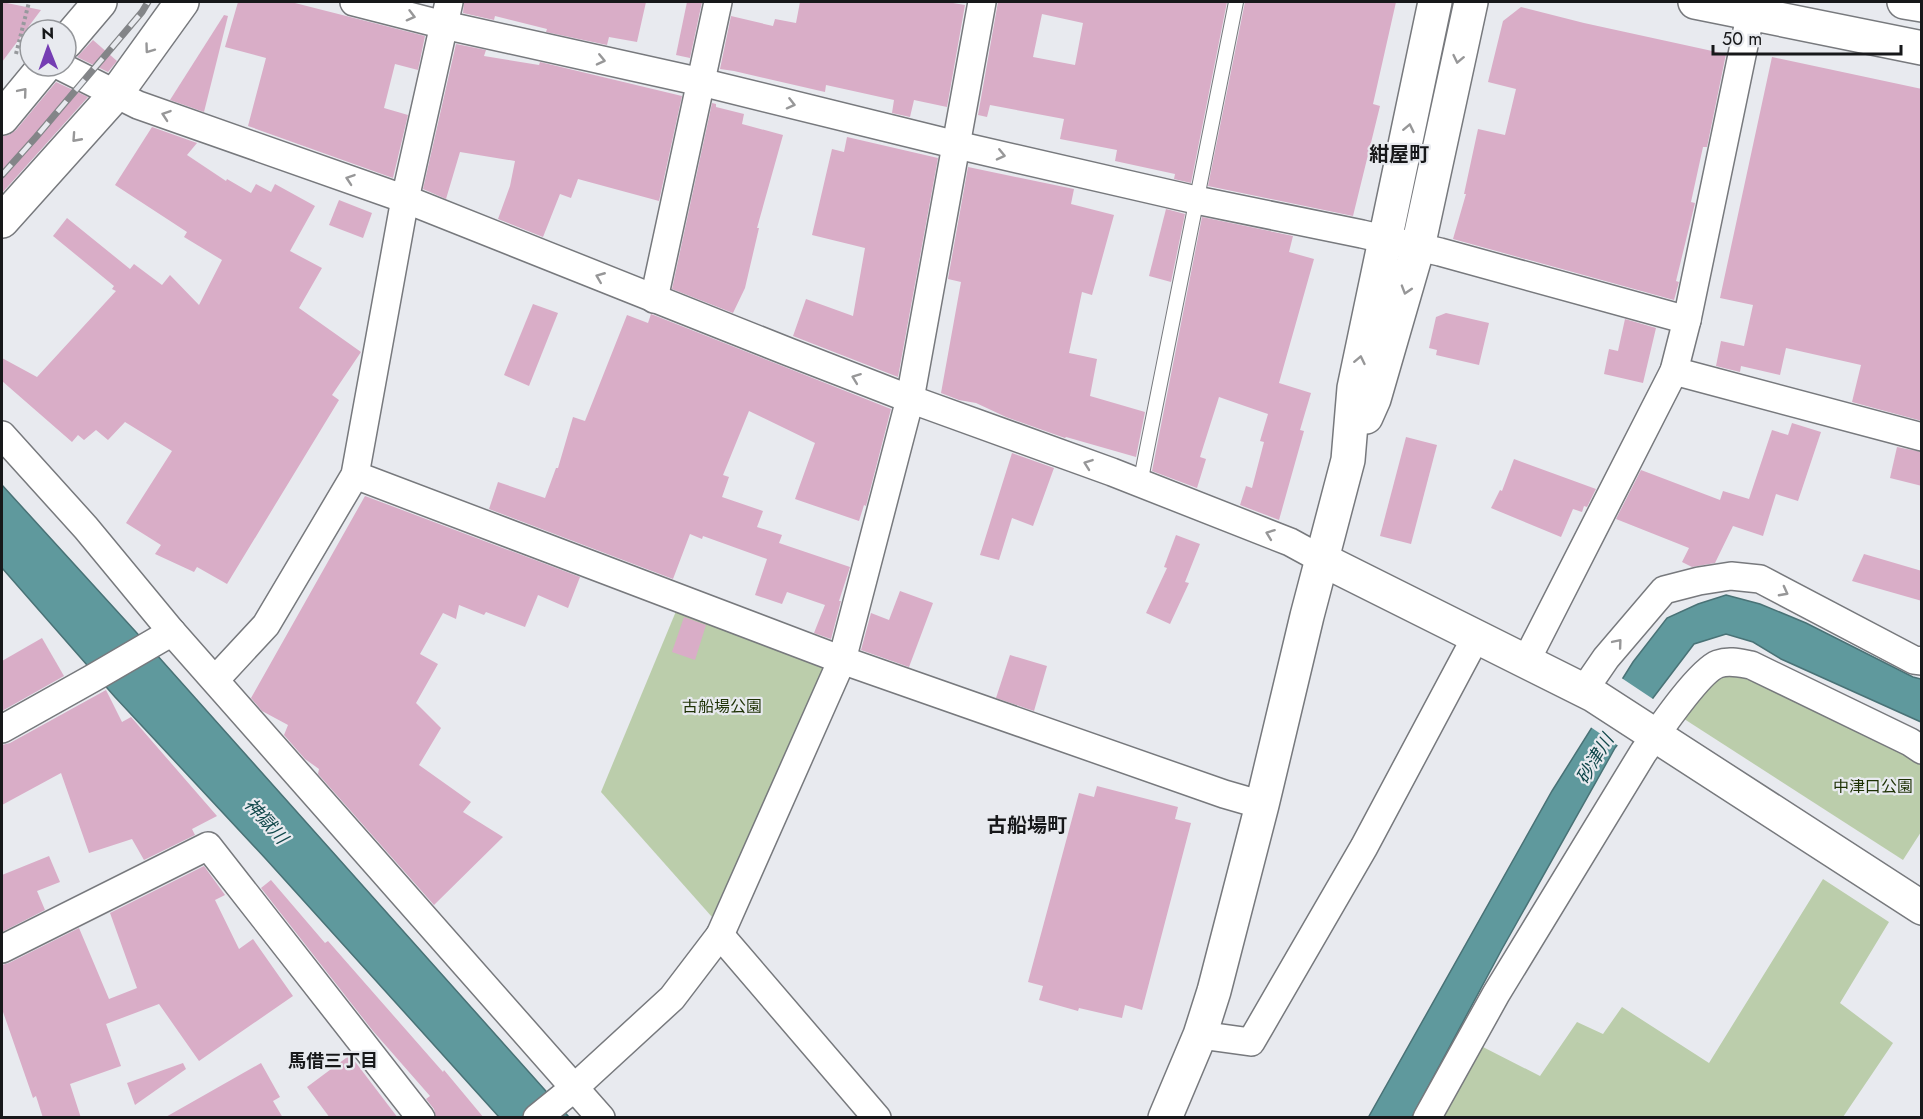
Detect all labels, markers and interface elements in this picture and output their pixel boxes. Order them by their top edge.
one-way arrow [406,9,416,22]
north arrow [18,18,78,78]
scale bar [1713,18,1900,56]
text: N [41,22,54,45]
text: 50 m [1722,26,1762,52]
one-way arrow [145,42,156,53]
one-way arrow [596,53,606,66]
one-way arrow [1453,53,1466,63]
one-way arrow [16,88,27,99]
one-way arrow [786,97,796,110]
one-way arrow [161,109,172,122]
one-way arrow [1402,123,1415,133]
one-way arrow [72,132,83,142]
district label: 紺屋町 [1369,140,1429,169]
one-way arrow [995,148,1005,161]
one-way arrow [345,174,356,187]
one-way arrow [595,272,606,284]
one-way arrow [1401,284,1413,295]
one-way arrow [1353,355,1366,365]
one-way arrow [851,373,862,385]
one-way arrow [1083,458,1094,471]
one-way arrow [1265,529,1276,542]
one-way arrow [1778,585,1789,596]
one-way arrow [1611,639,1622,650]
park label: 古船場公園 [682,695,762,718]
water label: 砂津川 [1570,727,1621,789]
park label: 中津口公園 [1833,775,1913,798]
water label: 神獄川 [238,792,295,851]
district label: 古船場町 [987,811,1067,840]
district label: 馬借三丁目 [288,1048,378,1074]

